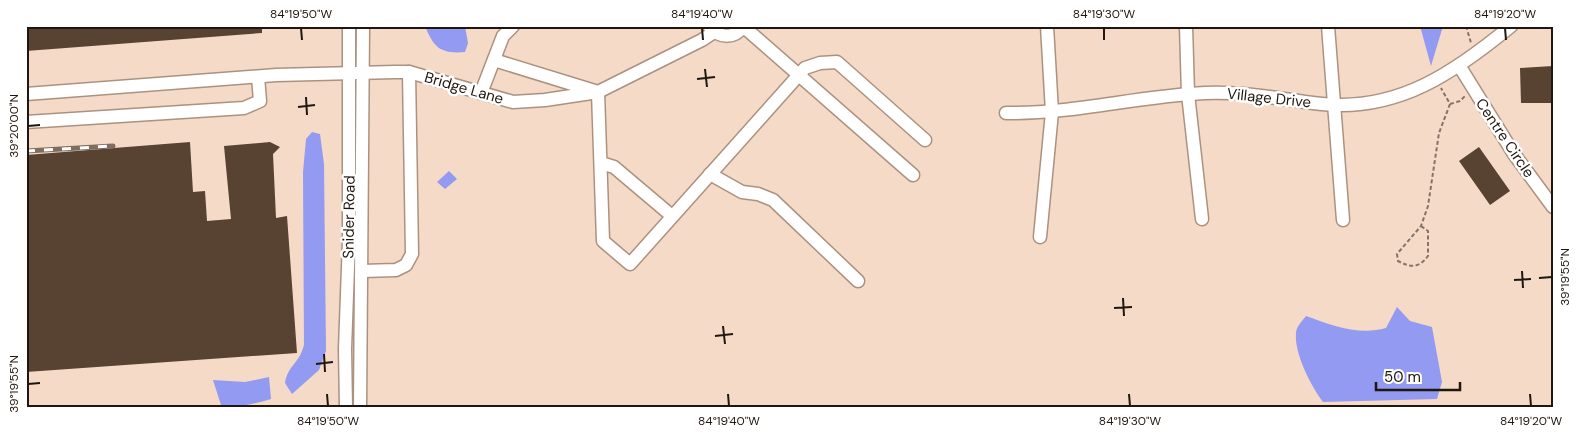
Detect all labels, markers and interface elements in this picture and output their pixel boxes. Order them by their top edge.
text: 84°19'50"W [270,6,332,22]
text: 84°19'40"W [671,6,733,22]
text: 84°19'30"W [1073,6,1136,22]
text: 84°19'20"W [1474,6,1536,22]
street label: Bridge Lane [422,67,506,109]
street label: Village Drive [1226,84,1312,112]
text: 39°20'00"N [6,94,22,158]
street label: Centre Circle [1471,94,1539,182]
street label: Snider Road [338,175,360,259]
text: 39°19'55"N [1557,248,1573,306]
text: 39°19'55"N [6,355,22,413]
scale bar [1376,359,1460,391]
text: 50 m [1384,367,1421,387]
text: 84°19'50"W [297,413,359,429]
text: 84°19'40"W [698,413,760,429]
text: 84°19'30"W [1099,413,1162,429]
text: 84°19'20"W [1500,413,1562,429]

